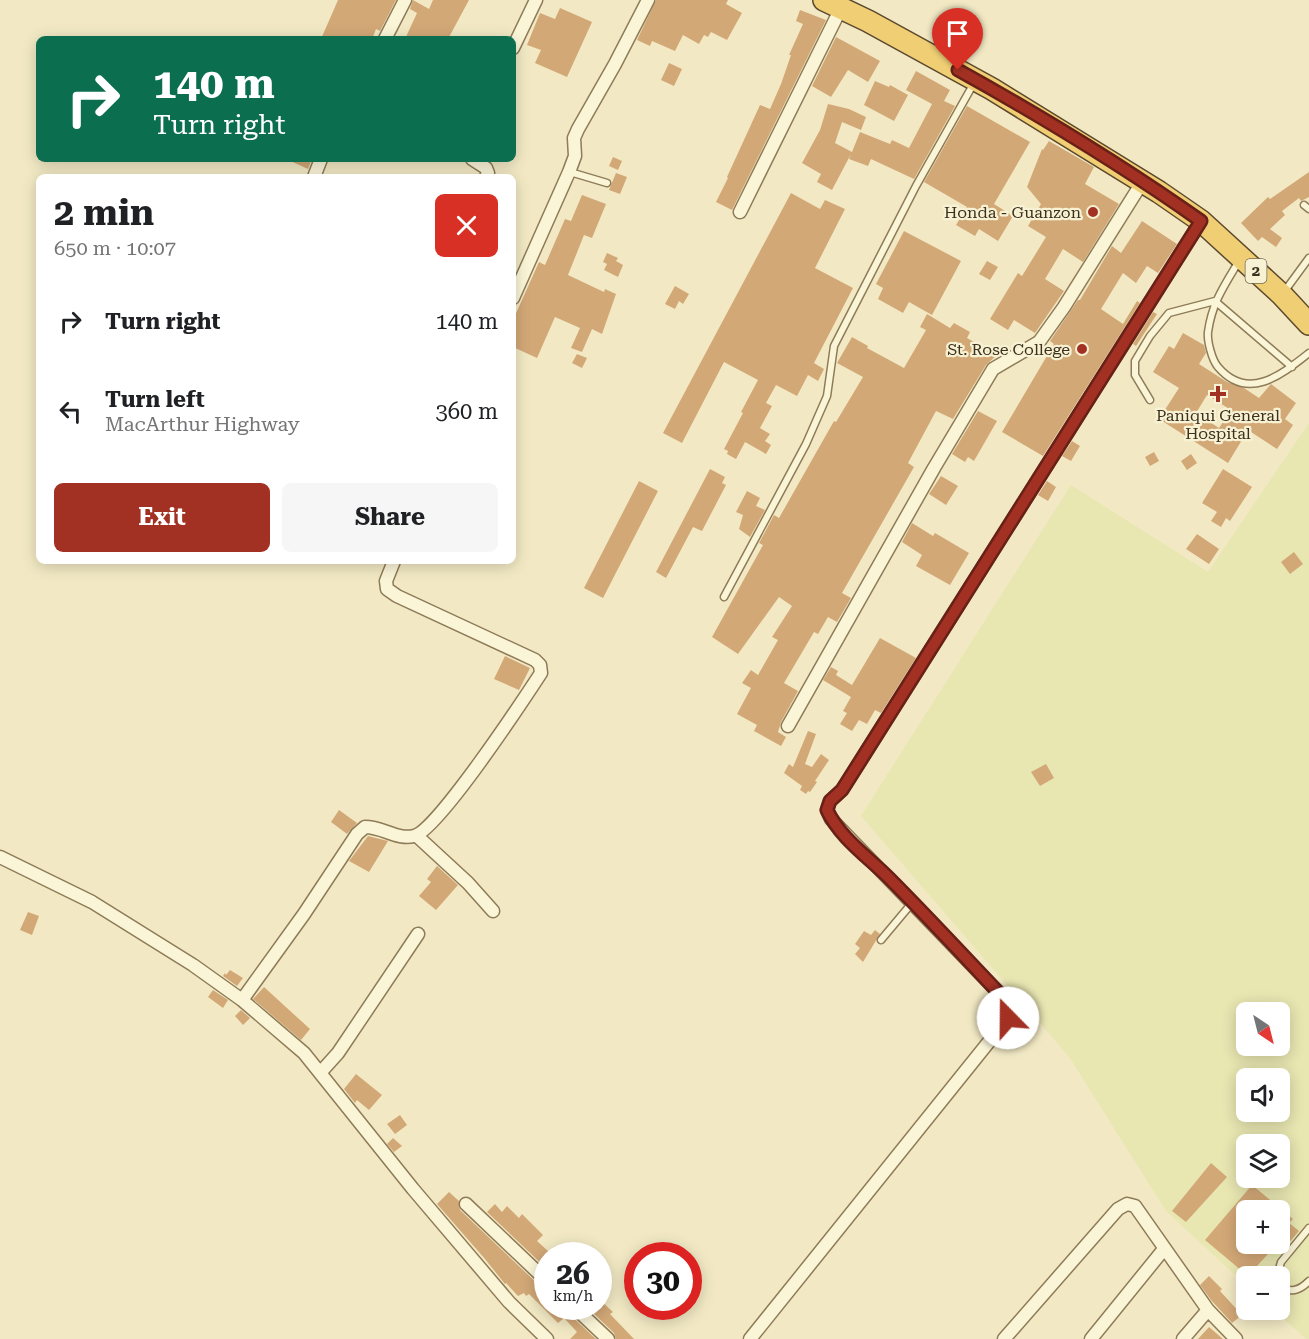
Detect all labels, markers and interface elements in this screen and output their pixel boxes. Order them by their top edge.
pin [932,8,983,70]
icon: arrive [941,17,974,50]
text: 140 m [153,59,275,108]
icon: right [54,60,132,138]
text: Turn right [153,109,286,141]
text: 2 min [54,192,154,234]
button: close [435,194,498,257]
place label: Honda - Guanzon [944,203,1081,222]
marker: Honda - Guanzon [1086,205,1100,219]
text: 650 m · 10:07 [54,236,176,260]
road number: 2 [1246,259,1266,283]
icon: right [54,305,87,338]
text: Turn right [105,309,220,334]
text: 140 m [435,309,498,334]
place label: St. Rose College [947,340,1070,359]
marker: St. Rose College [1075,342,1089,356]
marker: Paniqui General Hospital [1209,385,1227,403]
text: Turn left [105,387,205,412]
icon: left [54,395,87,428]
text: 360 m [435,399,498,424]
place label: Paniqui General Hospital [1156,406,1280,443]
text: MacArthur Highway [105,412,300,436]
button: Exit [54,483,270,552]
button: Share [282,483,498,552]
position arrow [976,986,1040,1050]
north arrow [1236,1002,1290,1056]
map controls [1236,1002,1290,1320]
button: sound [1236,1068,1290,1122]
button: layers [1236,1134,1290,1188]
button: + [1236,1200,1290,1254]
speed limit sign: 30 [624,1242,702,1320]
text: 26 [556,1256,590,1291]
button: − [1236,1266,1290,1320]
text: km/h [553,1287,593,1305]

